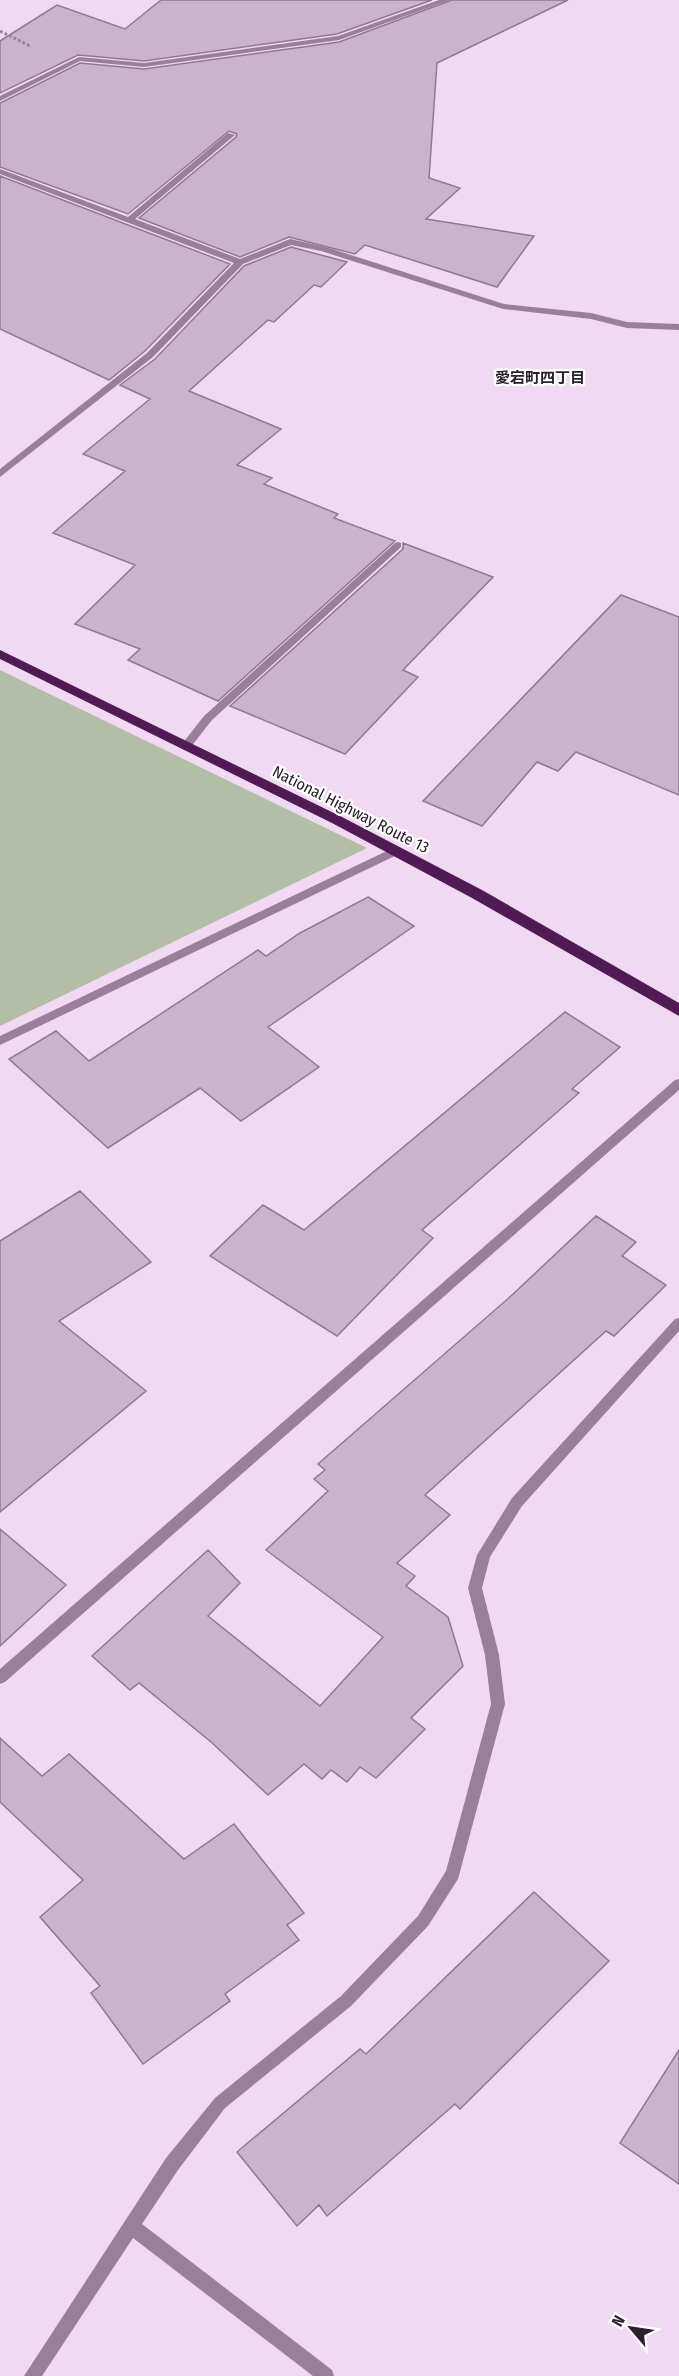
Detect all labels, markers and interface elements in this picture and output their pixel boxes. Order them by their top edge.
district label: 愛宕町四丁目 [495,369,585,387]
street label: National Highway Route 13 [269,762,432,857]
north arrow [601,2298,661,2358]
text: N [608,2312,629,2330]

